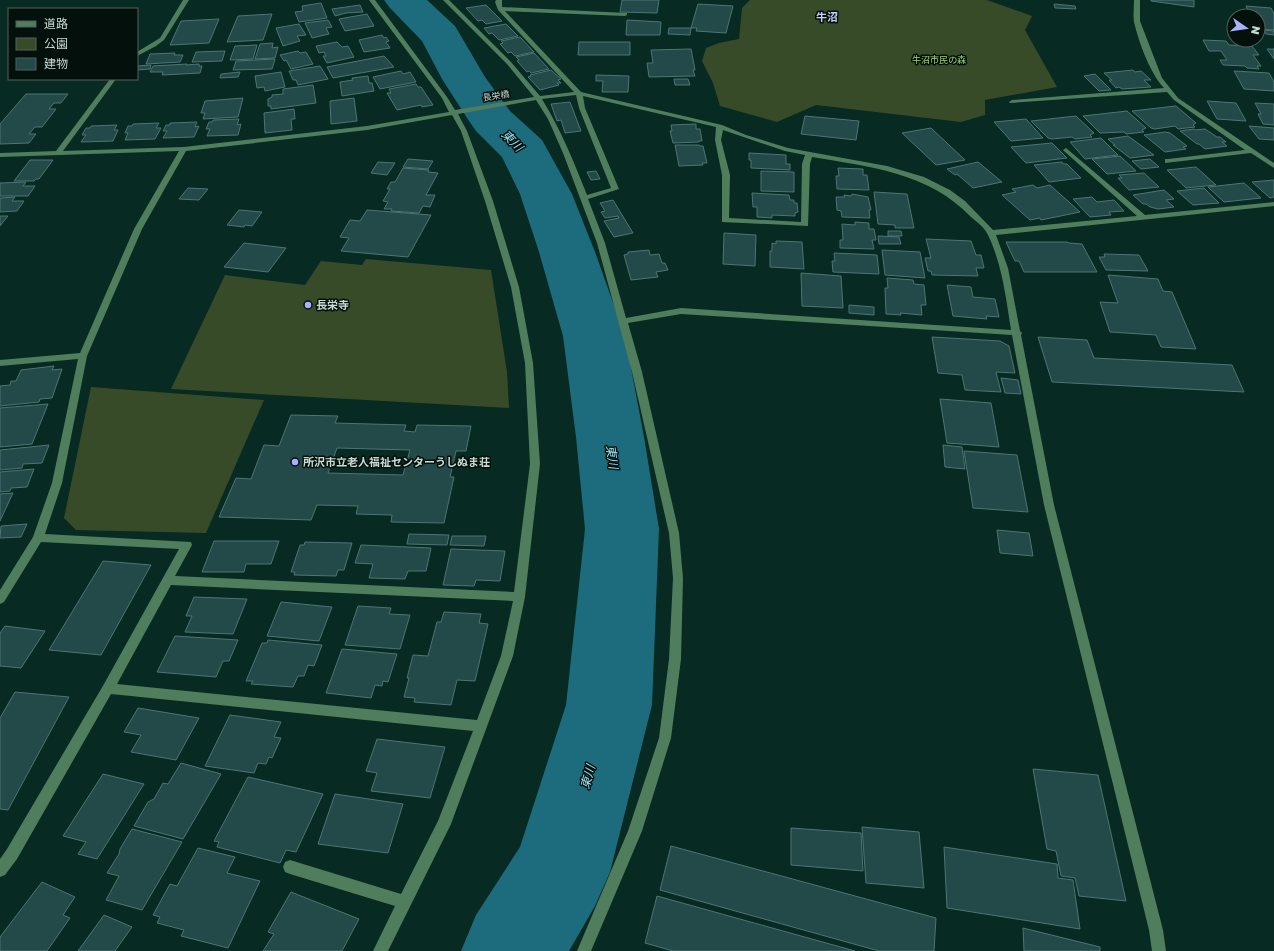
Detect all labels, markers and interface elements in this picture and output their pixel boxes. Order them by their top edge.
legend [8,8,138,80]
north arrow [1226,8,1266,48]
district label: 牛沼 [816,10,838,23]
text: 道路 [44,16,68,31]
text: N [1249,25,1264,36]
text: 公園 [44,36,68,51]
park label: 牛沼市民の森 [912,54,966,65]
text: 建物 [44,56,68,71]
street label: 長栄橋 [482,88,510,103]
water label: 東川 [499,127,528,156]
place label: 長栄寺 [316,298,349,311]
marker: 長栄寺 [303,300,313,310]
water label: 東川 [603,444,622,472]
place label: 所沢市立老人福祉センターうしぬま荘 [303,455,490,468]
marker: 所沢市立老人福祉センターうしぬま荘 [290,457,300,467]
water label: 東川 [577,761,599,790]

